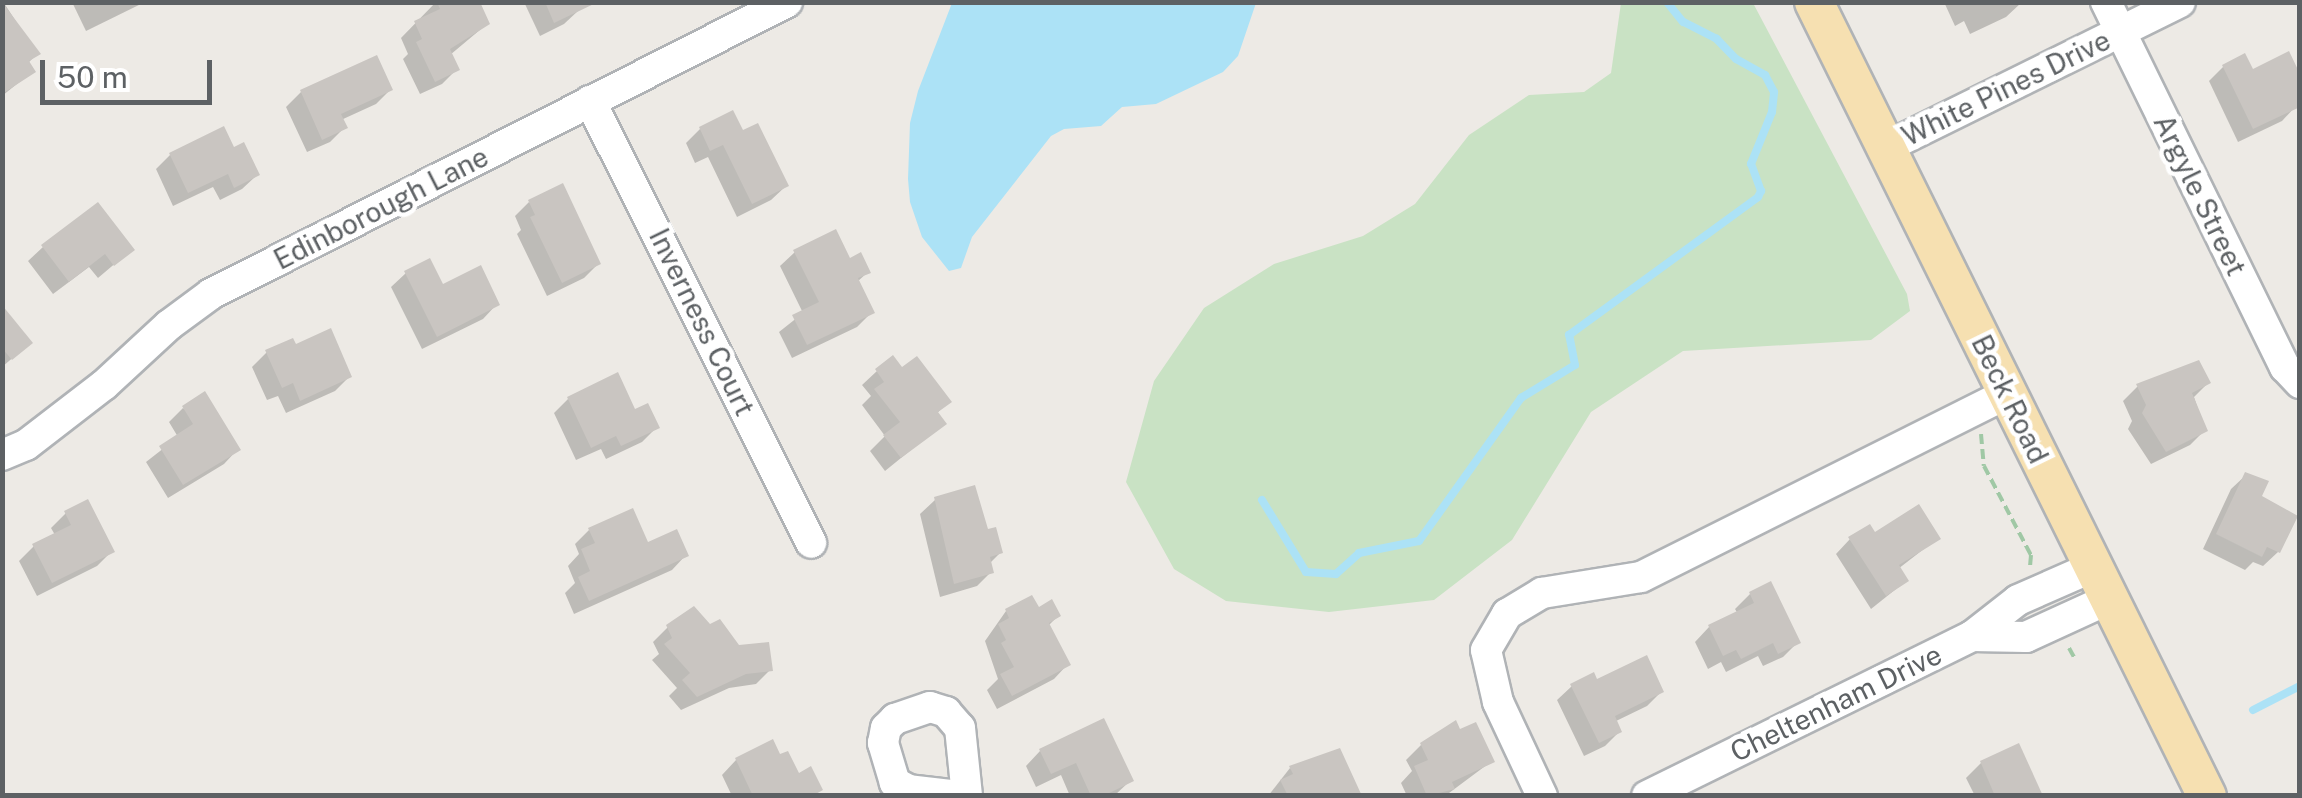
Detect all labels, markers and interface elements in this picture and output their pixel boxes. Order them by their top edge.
street label: White Pines Drive [1896,23,2116,153]
scale bar [45,40,218,102]
text: 50 m [57,59,128,95]
street label: Argyle Street [2147,109,2253,281]
street label: Edinborough Lane [268,139,494,277]
street label: Inverness Court [642,223,762,421]
street label: Beck Road [1965,329,2055,469]
street label: Cheltenham Drive [1725,637,1947,769]

